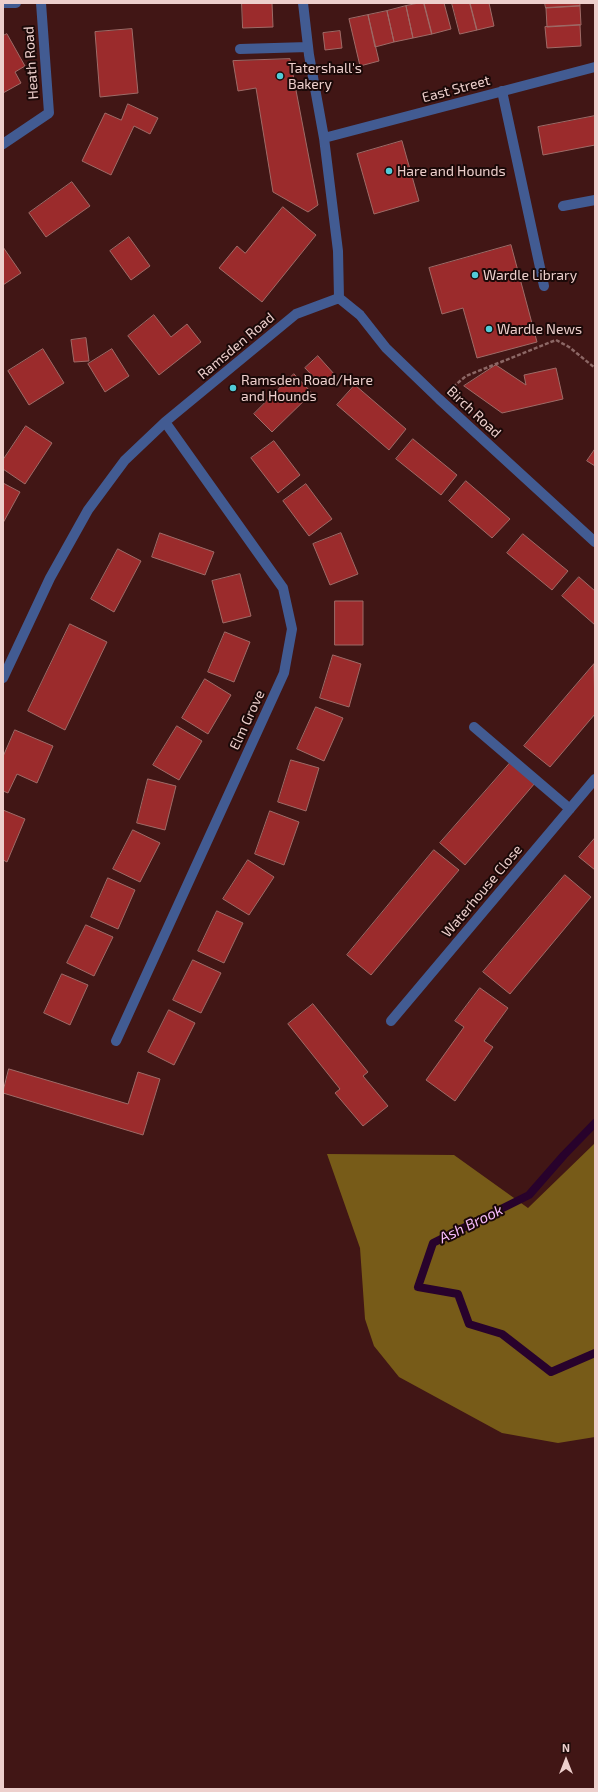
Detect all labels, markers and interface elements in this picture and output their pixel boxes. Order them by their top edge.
street label: Heath Road [20,26,42,100]
place label: Tatershall's Bakery [288,60,362,92]
marker: Tatershall's Bakery [275,71,285,81]
street label: East Street [420,72,492,106]
place label: Hare and Hounds [397,163,506,179]
marker: Hare and Hounds [384,166,394,176]
place label: Wardle Library [483,267,577,283]
marker: Wardle Library [470,270,480,280]
street label: Ramsden Road [194,309,278,383]
place label: Wardle News [497,321,582,337]
marker: Wardle News [484,324,494,334]
place label: Ramsden Road/Hare and Hounds [241,372,373,404]
marker: Ramsden Road/Hare and Hounds [228,383,238,393]
street label: Birch Road [443,383,505,441]
street label: Elm Grove [226,687,268,753]
street label: Waterhouse Close [438,841,526,941]
water label: Ash Brook [436,1201,506,1247]
north arrow [546,1740,586,1780]
text: N [562,1741,570,1754]

